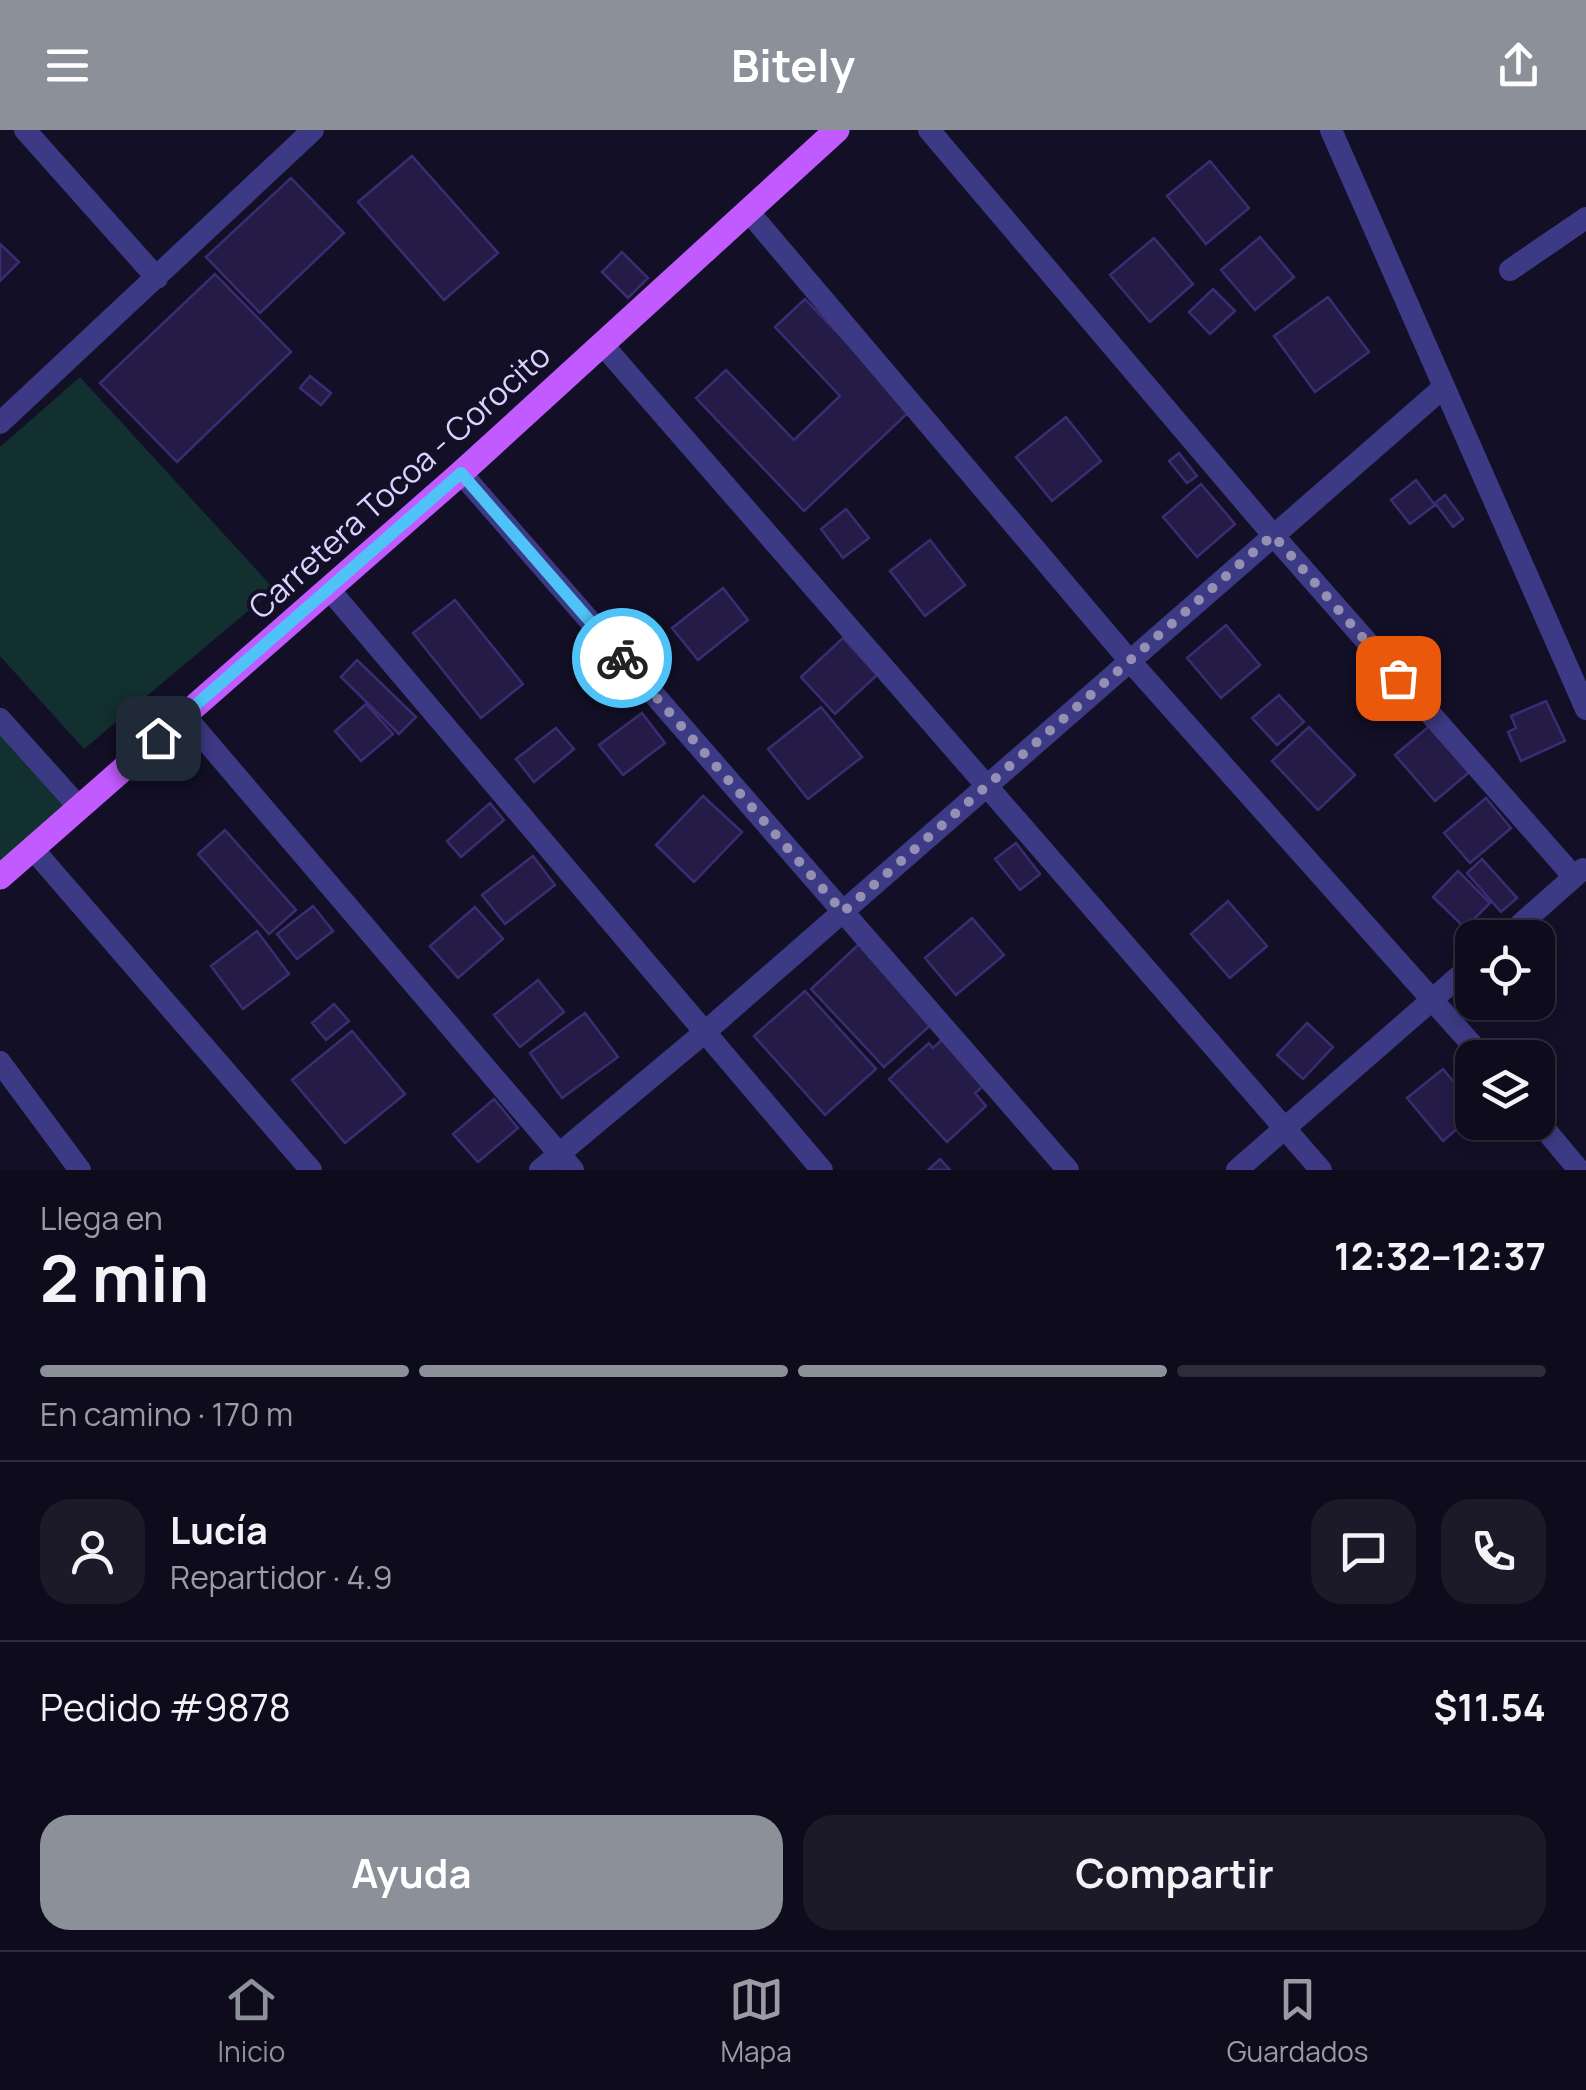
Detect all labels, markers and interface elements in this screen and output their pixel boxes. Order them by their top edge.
text: Bitely [731,34,855,96]
icon: menu [40,38,95,93]
icon: share [1491,38,1546,93]
street label: Carretera Tocoa - Corocito [239,334,559,628]
courier [572,608,672,708]
icon: bike [595,631,650,686]
pin [1356,636,1441,721]
icon: bag [1371,651,1426,706]
pin [116,696,201,781]
icon: home [131,711,186,766]
map controls [1455,920,1555,1140]
button: locate [1455,920,1555,1020]
button: layers [1455,1040,1555,1140]
text: Llega en [40,1196,163,1240]
text: 12:32–12:37 [1334,1229,1546,1281]
text: 2 min [40,1233,209,1322]
text: En camino · 170 m [40,1392,293,1436]
button: person [40,1499,145,1604]
button: chat [1311,1499,1416,1604]
button: phone [1441,1499,1546,1604]
text: Lucía [170,1503,268,1555]
text: Repartidor · 4.9 [170,1555,393,1599]
text: Pedido #9878 [40,1680,291,1732]
text: $11.54 [1433,1680,1546,1732]
button: Ayuda [40,1815,783,1930]
button: Compartir [803,1815,1546,1930]
tab: Inicio [218,1972,285,2070]
tab: Mapa [721,1972,792,2070]
tab: Guardados [1227,1972,1368,2070]

